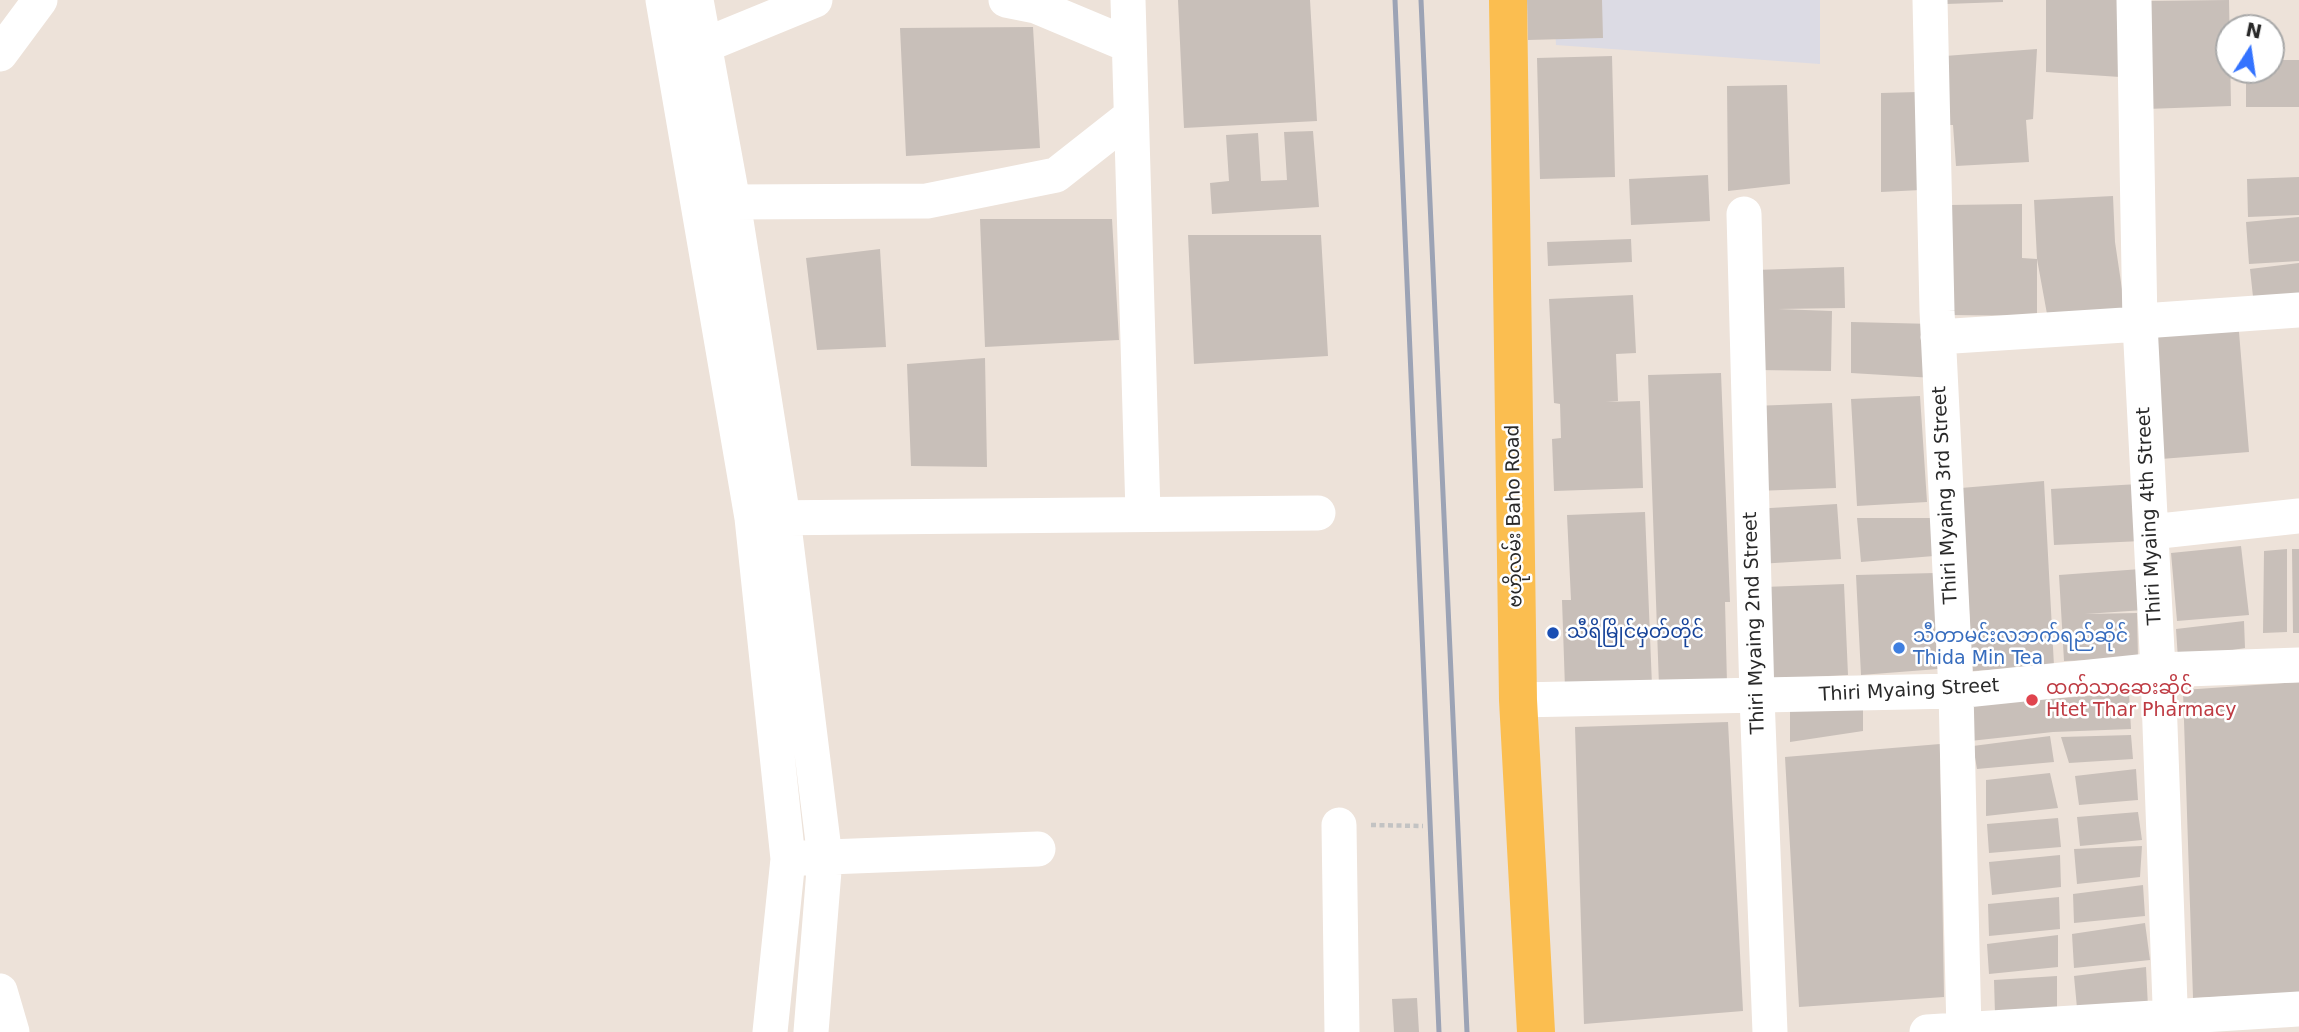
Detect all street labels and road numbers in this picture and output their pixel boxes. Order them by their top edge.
street label: Thiri Myaing 3rd Street [1929,385,1963,605]
street label: Thiri Myaing 4th Street [2133,406,2167,626]
street label: ဗဟိုလမ်း Baho Road [1502,424,1528,608]
street label: Thiri Myaing 2nd Street [1740,511,1770,735]
street label: Thiri Myaing Street [1818,675,2000,707]

